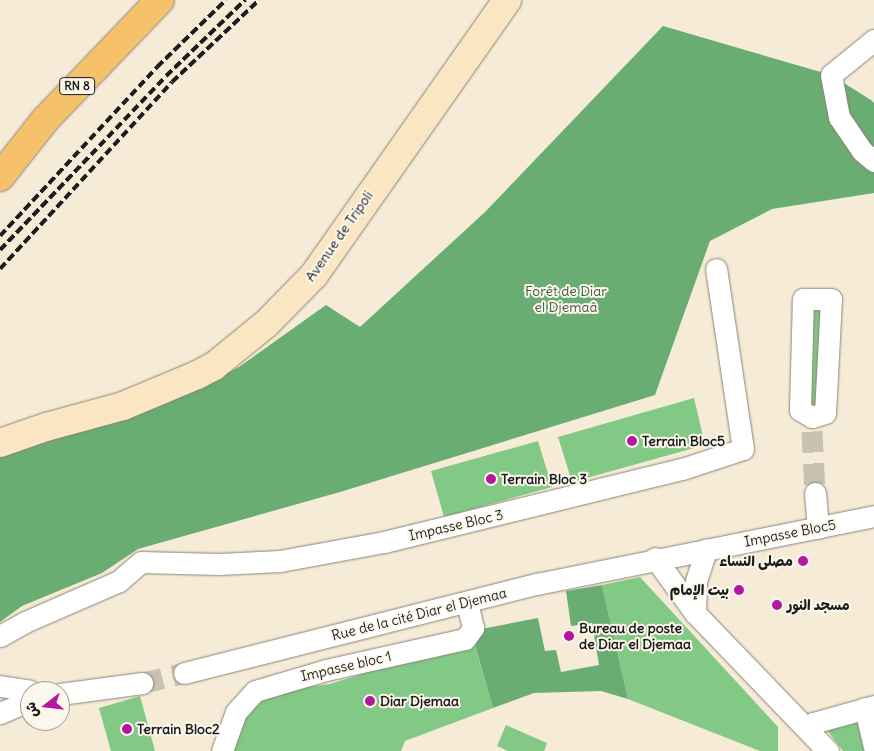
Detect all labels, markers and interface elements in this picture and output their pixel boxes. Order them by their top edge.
road number: RN 8 [58,76,96,95]
street label: Avenue de Tripoli [302,188,376,284]
park label: Forêt de Diar el Djemaâ [525,283,607,316]
place label: Terrain Bloc5 [642,433,725,449]
marker: Terrain Bloc5 [626,435,638,447]
place label: Terrain Bloc 3 [501,471,587,487]
marker: Terrain Bloc 3 [485,473,497,485]
street label: Impasse Bloc 3 [407,506,505,544]
street label: Impasse Bloc5 [743,516,837,550]
place label: مصلى النساء [719,553,793,569]
marker: مصلى النساء [797,555,809,567]
place label: بيت الإمام [670,582,729,598]
street label: Rue de la cité Diar el Djemaa [330,584,508,644]
marker: بيت الإمام [733,584,745,596]
place label: مسجد النور [787,597,850,613]
marker: مسجد النور [771,599,783,611]
place label: Bureau de poste de Diar el Djemaa [579,620,691,652]
marker: Bureau de poste de Diar el Djemaa [563,630,575,642]
street label: Impasse bloc 1 [299,647,393,685]
north arrow [20,681,70,731]
place label: Diar Djemaa [380,693,459,709]
marker: Diar Djemaa [364,695,376,707]
text: ش [21,700,42,720]
place label: Terrain Bloc2 [137,721,220,737]
marker: Terrain Bloc2 [121,723,133,735]

